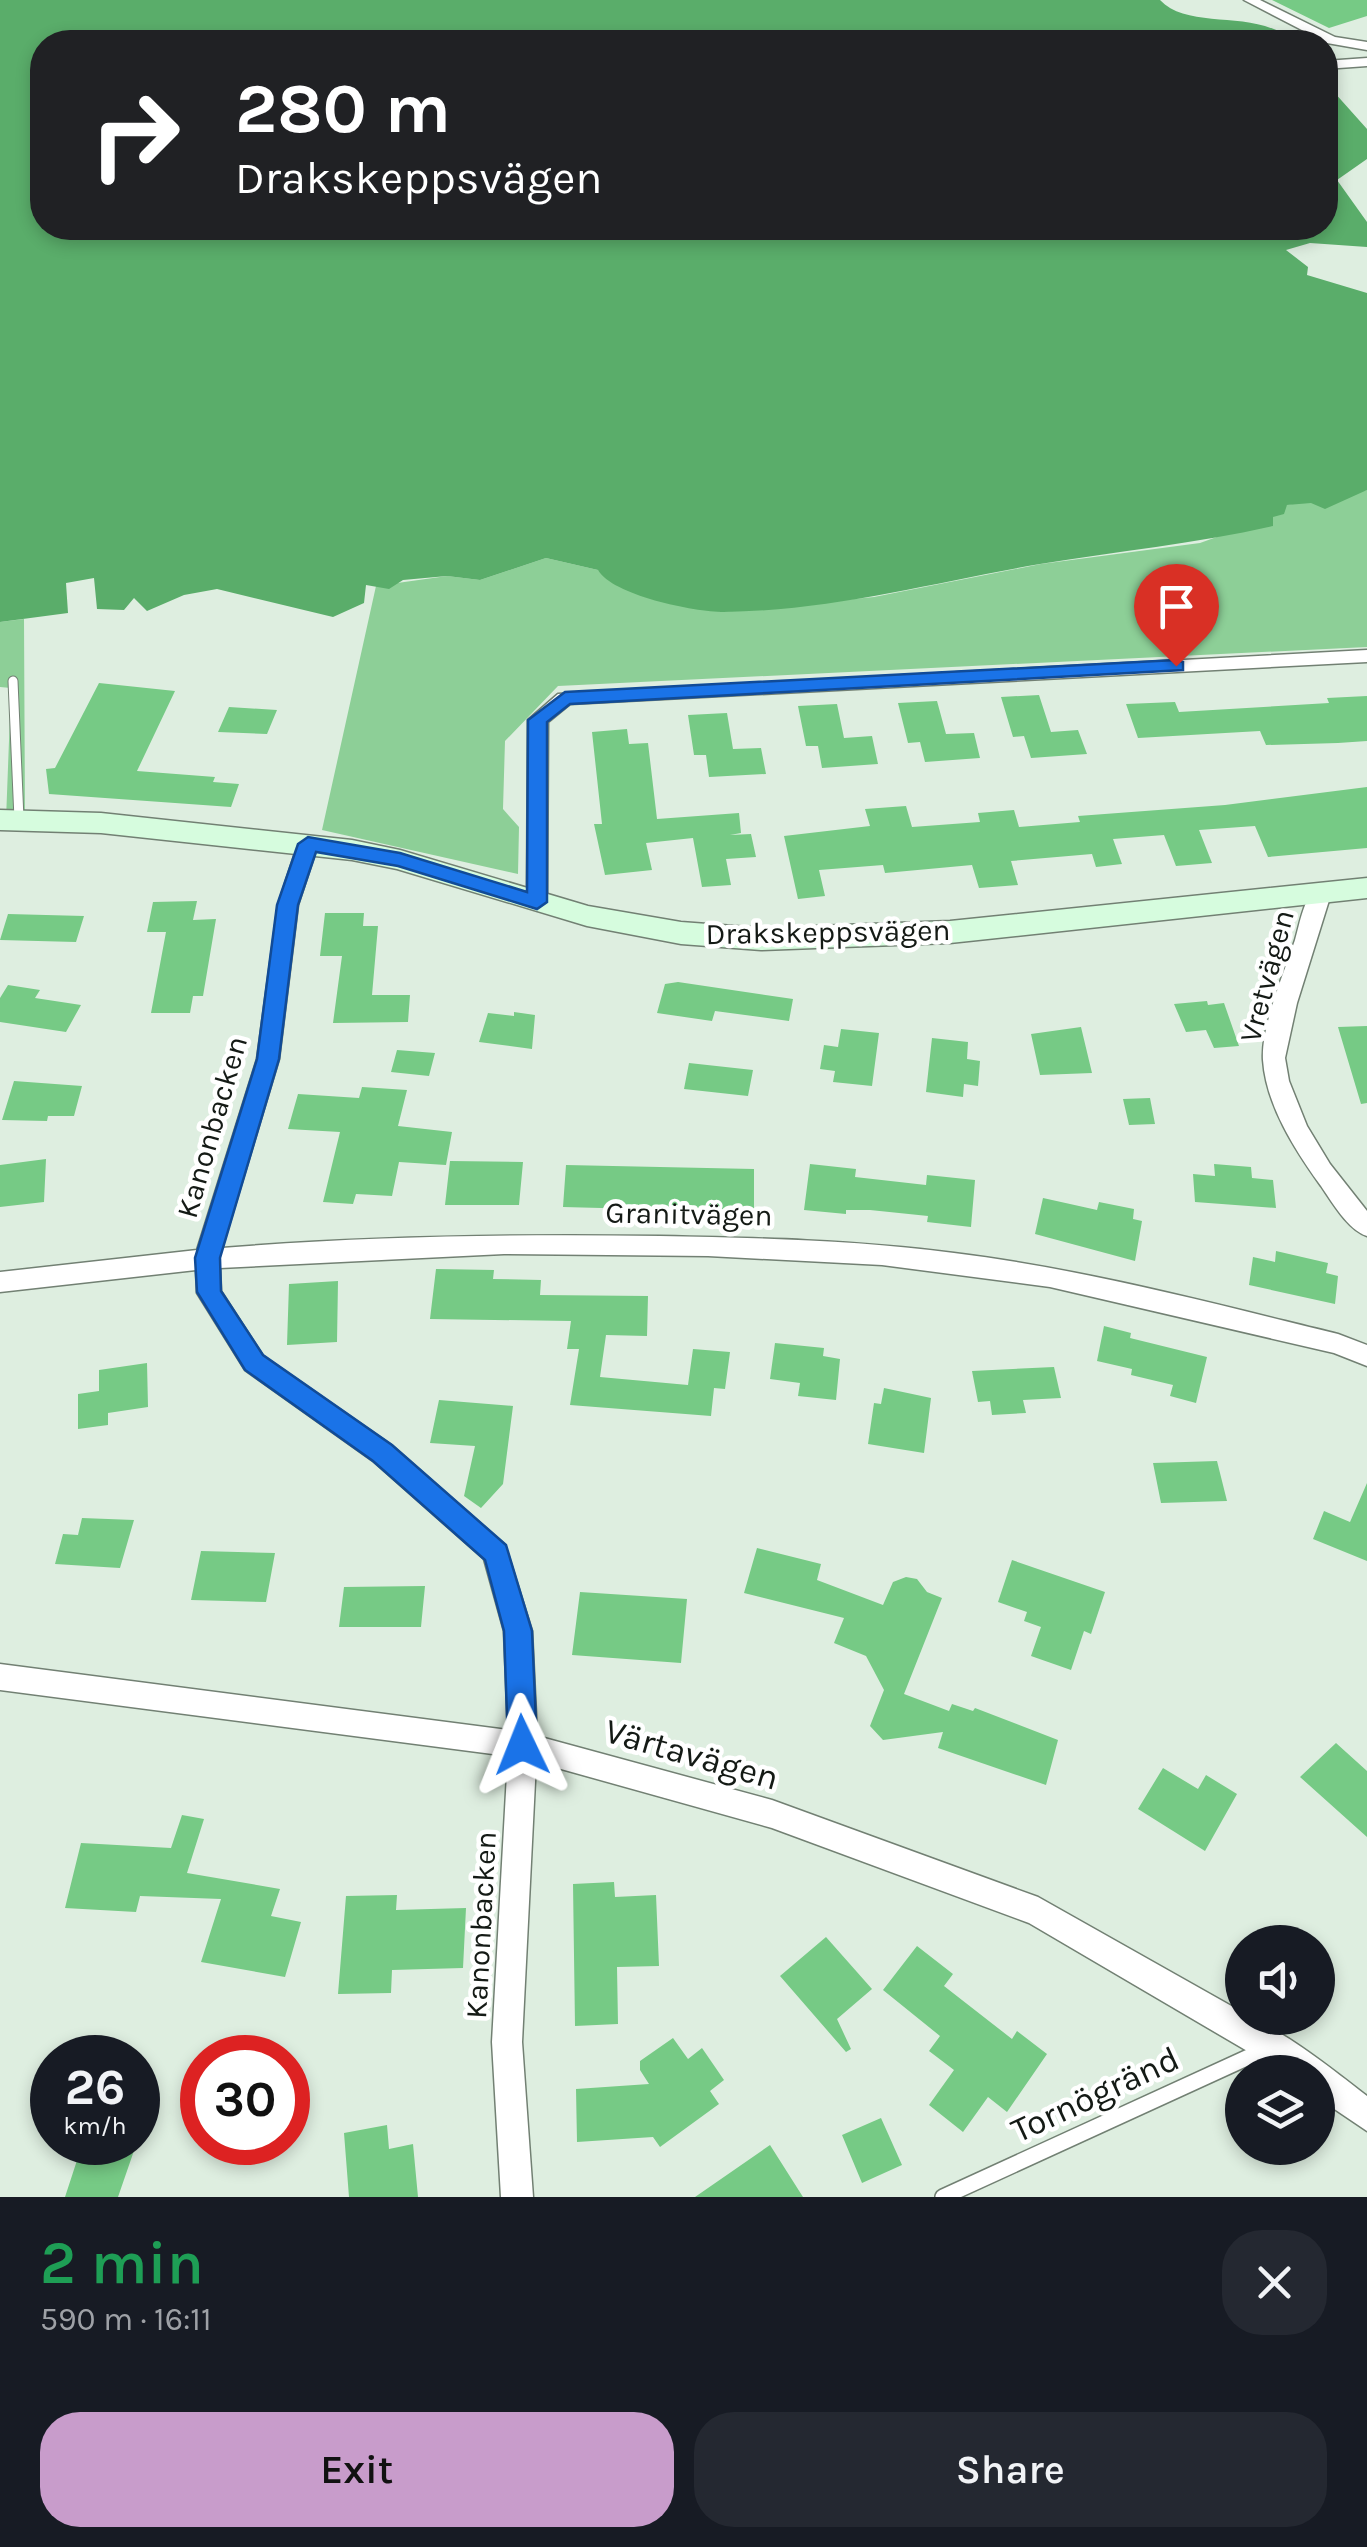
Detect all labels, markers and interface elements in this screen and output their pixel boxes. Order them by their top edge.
text: 280 m [235,68,451,150]
icon: right [70,70,200,200]
text: Drakskeppsvägen [235,152,603,204]
pin [1134,564,1219,667]
icon: arrive [1149,579,1204,634]
street label: Vretvägen [1232,906,1302,1046]
street label: Drakskeppsvägen [705,912,951,952]
street label: Kanonbacken [169,1032,255,1222]
street label: Granitvägen [605,1195,773,1233]
position arrow [470,1693,574,1797]
street label: Värtavägen [600,1710,783,1799]
street label: Kanonbacken [458,1830,504,2020]
map controls [1225,1925,1335,2165]
button: sound [1225,1925,1335,2035]
speed limit sign: 30 [180,2035,310,2165]
street label: Tornögränd [1005,2038,1186,2151]
button: layers [1225,2055,1335,2165]
text: 26 [65,2058,125,2117]
text: km/h [63,2111,127,2140]
text: 2 min [40,2228,204,2298]
button: close [1222,2230,1327,2335]
text: 590 m · 16:11 [40,2301,212,2338]
button: Exit [40,2412,674,2527]
button: Share [694,2412,1327,2527]

